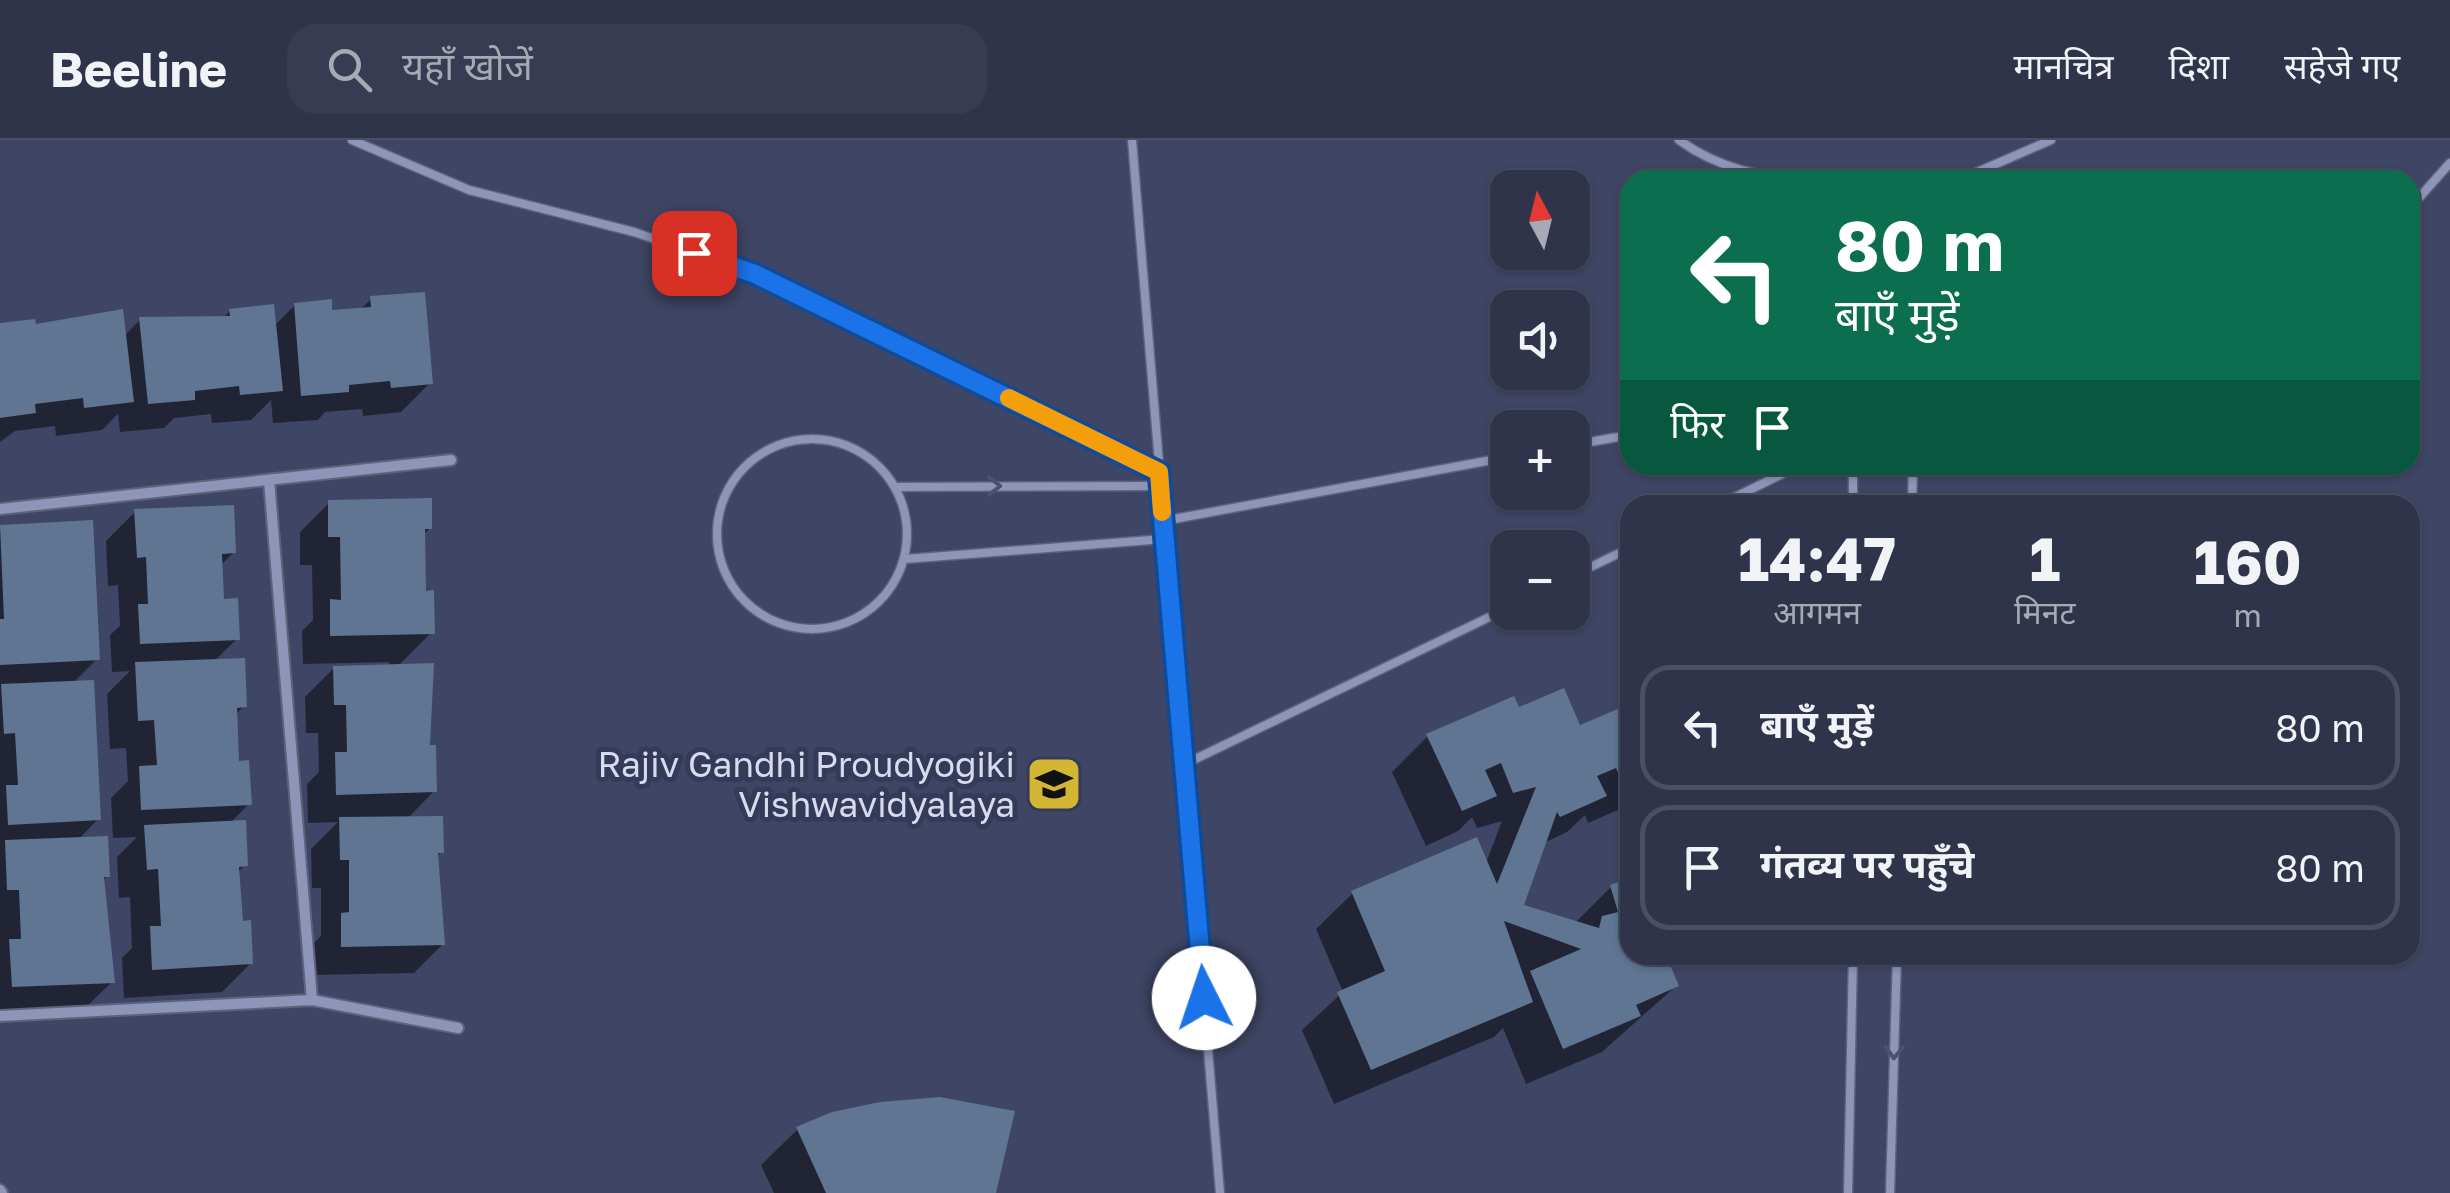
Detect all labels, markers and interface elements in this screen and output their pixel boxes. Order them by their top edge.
search box [287,24,987,114]
text: Beeline [50,40,227,98]
icon: search [322,42,377,97]
text: यहाँ खोजें [402,43,533,88]
text: मानचित्र [2013,45,2113,87]
text: दिशा [2168,45,2229,87]
text: सहेजे गए [2284,45,2400,87]
north arrow [1490,170,1590,270]
map controls [1490,170,1590,630]
text: 80 m [1835,202,2004,286]
icon: left [1670,210,1800,340]
pin [652,211,737,296]
icon: arrive [667,226,722,281]
text: बाएँ मुड़ें [1835,287,1959,341]
button: sound [1490,290,1590,390]
icon: arrive [1745,400,1800,455]
text: फिर [1670,401,1725,446]
button: + [1490,410,1590,510]
one-way arrow [986,475,1002,497]
text: 14:47 [1738,522,1896,594]
text: 1 [2029,522,2060,594]
text: 160 [2194,525,2302,597]
button: − [1490,530,1590,630]
text: आगमन [1773,593,1861,631]
text: मिनट [2014,593,2076,631]
text: m [2234,596,2262,634]
icon: left [1675,700,1730,755]
text: बाएँ मुड़ें [1760,701,1874,746]
text: 80 m [2275,705,2365,750]
place label: Rajiv Gandhi Proudyogiki Vishwavidyalaya [598,743,1015,825]
school or university icon: Rajiv Gandhi Proudyogiki Vishwavidyalaya [1024,754,1084,814]
icon: arrive [1675,840,1730,895]
text: गंतव्य पर पहुँचे [1760,841,1974,886]
text: 80 m [2275,845,2365,890]
position arrow [1152,946,1256,1050]
one-way arrow [1884,1045,1905,1061]

